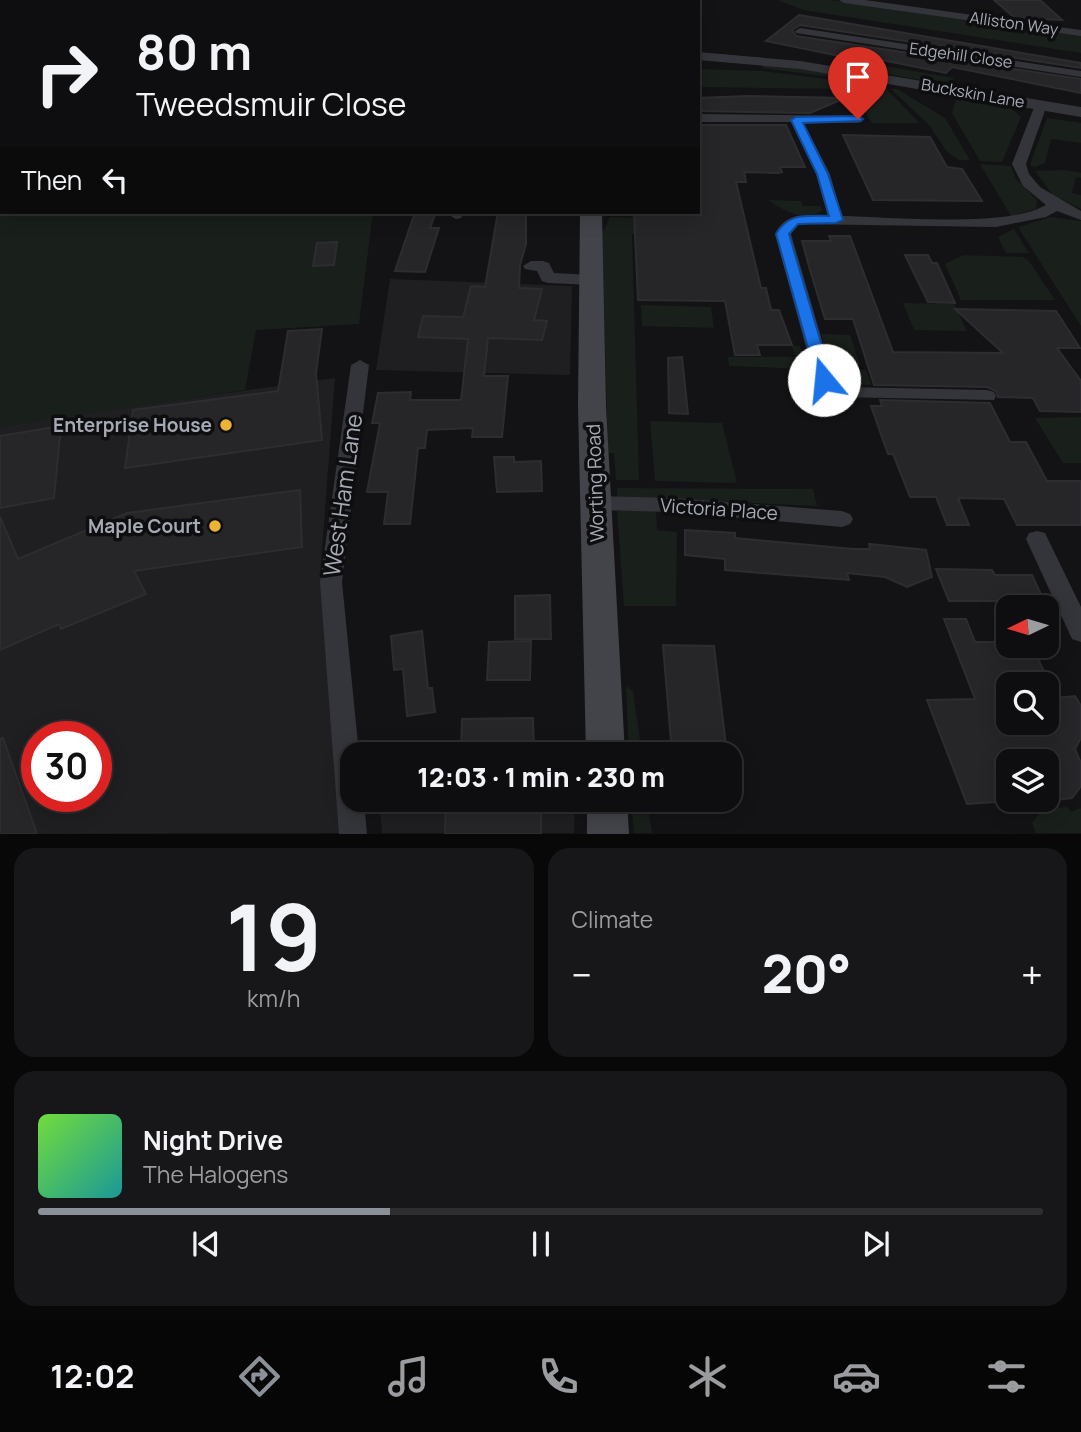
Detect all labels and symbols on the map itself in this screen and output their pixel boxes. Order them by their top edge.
street label: Alliston Way [968,6,1060,40]
street label: Edgehill Close [908,37,1014,73]
pin [828,47,888,119]
street label: Buckskin Lane [920,73,1026,113]
position arrow [787,343,861,417]
place label: Enterprise House [53,412,212,438]
street label: West Ham Lane [315,412,369,578]
marker: Enterprise House [218,417,234,433]
street label: Worting Road [580,424,610,542]
street label: Victoria Place [659,492,779,526]
place label: Maple Court [88,513,201,539]
marker: Maple Court [207,518,223,534]
north arrow [996,595,1059,658]
speed limit sign: 30 [21,721,112,812]

